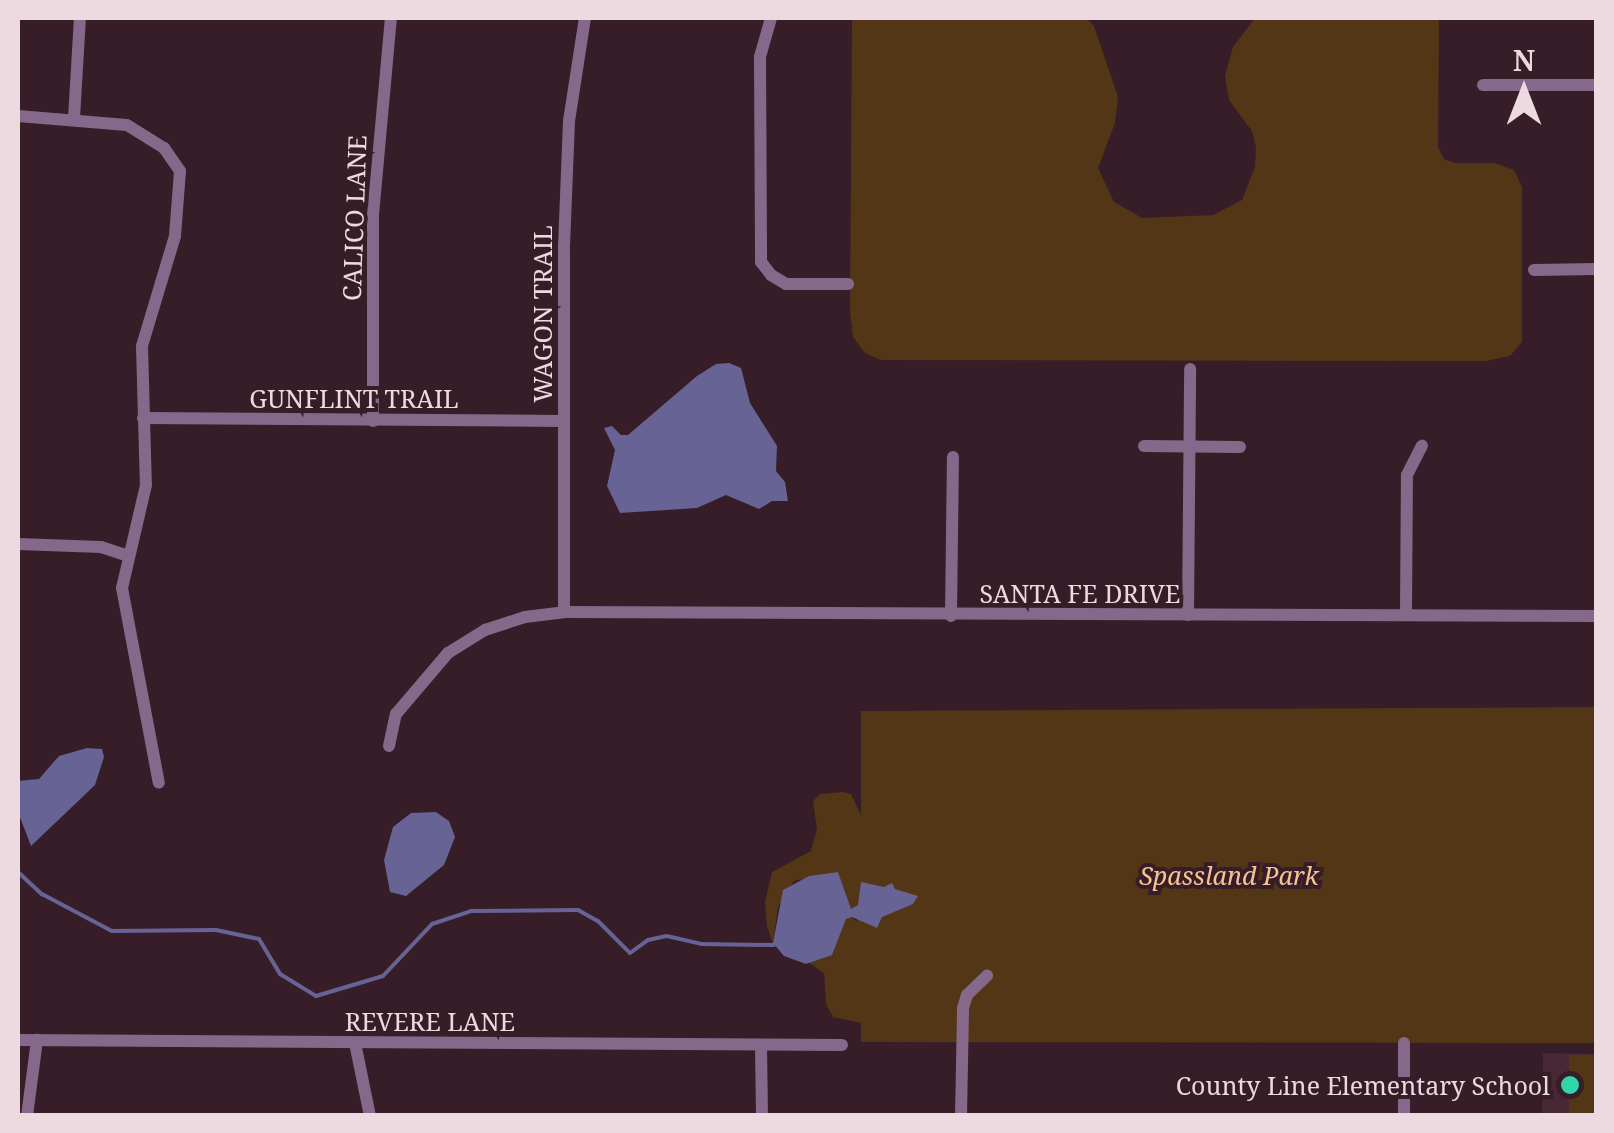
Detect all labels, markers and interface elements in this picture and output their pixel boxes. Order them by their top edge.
north arrow [1474,40,1574,140]
text: N [1513,41,1535,79]
street label: CALICO LANE [336,135,372,301]
street label: WAGON TRAIL [527,225,557,403]
street label: GUNFLINT TRAIL [249,383,459,413]
street label: SANTA FE DRIVE [980,578,1180,608]
park label: Spassland Park [1139,860,1319,890]
street label: REVERE LANE [345,1006,515,1036]
place label: County Line Elementary School [1176,1070,1550,1100]
marker: County Line Elementary School [1559,1074,1581,1096]

